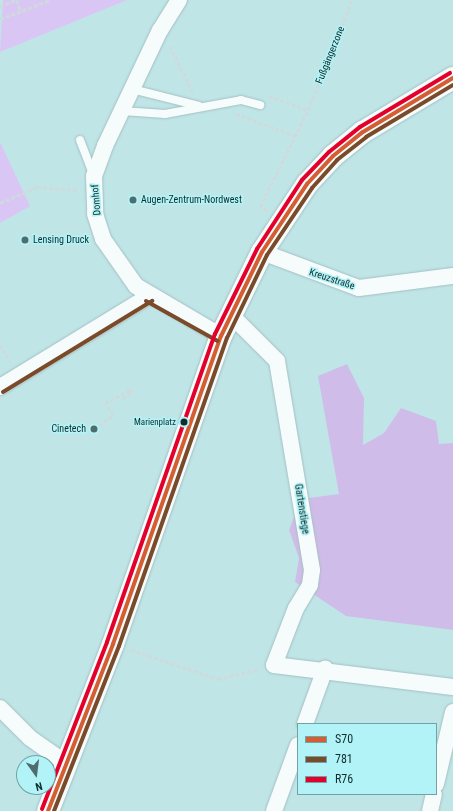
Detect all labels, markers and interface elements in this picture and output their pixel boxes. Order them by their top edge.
street label: Fußgängerzone [313,25,347,85]
street label: Domhof [89,184,103,216]
place label: Augen-Zentrum-Nordwest [141,194,242,206]
marker: Augen-Zentrum-Nordwest [128,195,138,205]
place label: Lensing Druck [33,234,89,246]
marker: Lensing Druck [20,235,30,245]
street label: Kreuzstraße [308,266,356,292]
place label: Marienplatz [134,417,176,427]
marker: Marienplatz [179,417,189,427]
place label: Cinetech [51,423,86,435]
marker: Cinetech [89,424,99,434]
street label: Gartenstiege [292,483,312,535]
legend [297,723,437,795]
text: S70 [335,732,353,746]
text: 781 [335,752,353,766]
north arrow [16,755,56,795]
text: R76 [335,772,353,786]
text: N [34,779,44,793]

